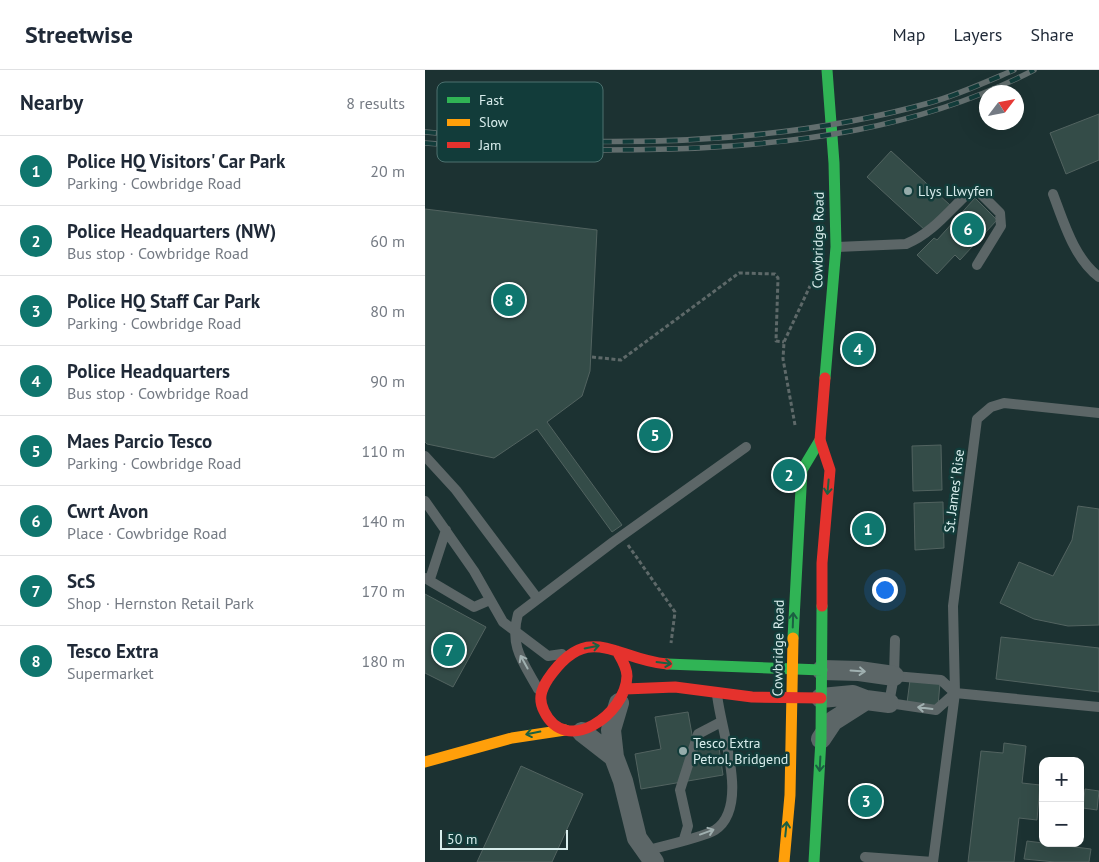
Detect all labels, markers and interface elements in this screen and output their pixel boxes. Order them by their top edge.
text: Streetwise [25,19,133,50]
text: Map [893,23,925,46]
text: Layers [953,23,1002,46]
text: Share [1030,23,1074,46]
legend [437,82,603,162]
north arrow [979,85,1024,130]
text: Nearby [20,89,83,116]
text: Fast [479,91,504,109]
text: 8 results [346,93,405,113]
text: Slow [479,113,509,131]
text: Jam [478,136,501,154]
text: Police HQ Visitors' Car Park [67,149,285,173]
text: 1 [31,161,41,181]
text: 20 m [370,161,405,181]
text: Parking · Cowbridge Road [67,173,241,193]
place label: Llys Llwyfen [918,182,993,200]
marker: Llys Llwyfen [902,185,914,197]
street label: Cowbridge Road [808,191,828,289]
pin: 6 [952,210,984,248]
text: Police Headquarters (NW) [67,219,276,243]
text: 2 [31,231,41,251]
text: 60 m [370,231,405,251]
text: Bus stop · Cowbridge Road [67,243,249,263]
pin: 8 [493,281,525,319]
text: Police HQ Staff Car Park [67,289,260,313]
text: 3 [31,301,41,321]
text: 80 m [370,301,405,321]
text: Parking · Cowbridge Road [67,313,241,333]
pin: 4 [842,330,874,368]
text: Police Headquarters [67,359,230,383]
text: 4 [31,371,41,391]
text: 90 m [370,371,405,391]
text: Bus stop · Cowbridge Road [67,383,249,403]
pin: 5 [639,416,671,454]
text: Maes Parcio Tesco [67,429,212,453]
text: 5 [31,441,41,461]
text: 110 m [362,441,405,461]
street label: St. James' Rise [940,448,968,534]
text: Parking · Cowbridge Road [67,453,241,473]
pin: 2 [773,456,805,494]
one-way arrow [823,479,833,495]
text: Cwrt Avon [67,499,148,523]
pin: 1 [852,510,884,548]
text: 6 [31,511,41,531]
text: 140 m [362,511,405,531]
text: Place · Cowbridge Road [67,523,227,543]
text: ScS [67,569,95,593]
your location [872,577,898,603]
text: 7 [31,581,41,601]
text: 170 m [362,581,405,601]
text: Shop · Hernston Retail Park [67,593,254,613]
street label: Cowbridge Road [768,599,788,697]
one-way arrow [789,613,798,629]
pin: 7 [433,631,465,669]
text: Tesco Extra [67,639,159,663]
one-way arrow [583,641,599,651]
text: 8 [31,651,41,671]
text: 180 m [362,651,405,671]
one-way arrow [518,656,528,670]
one-way arrow [655,658,671,668]
text: Supermarket [67,663,154,683]
one-way arrow [850,667,866,676]
one-way arrow [917,703,933,713]
one-way arrow [525,729,541,739]
place label: Tesco Extra Petrol, Bridgend [693,734,788,768]
marker: Tesco Extra Petrol, Bridgend [677,745,689,757]
one-way arrow [815,755,824,771]
map controls [1039,757,1084,847]
button: + [1039,757,1084,802]
pin: 3 [850,782,882,820]
button: − [1039,802,1084,847]
one-way arrow [781,821,791,837]
scale bar [440,827,567,850]
one-way arrow [699,827,715,836]
text: 50 m [447,830,477,848]

